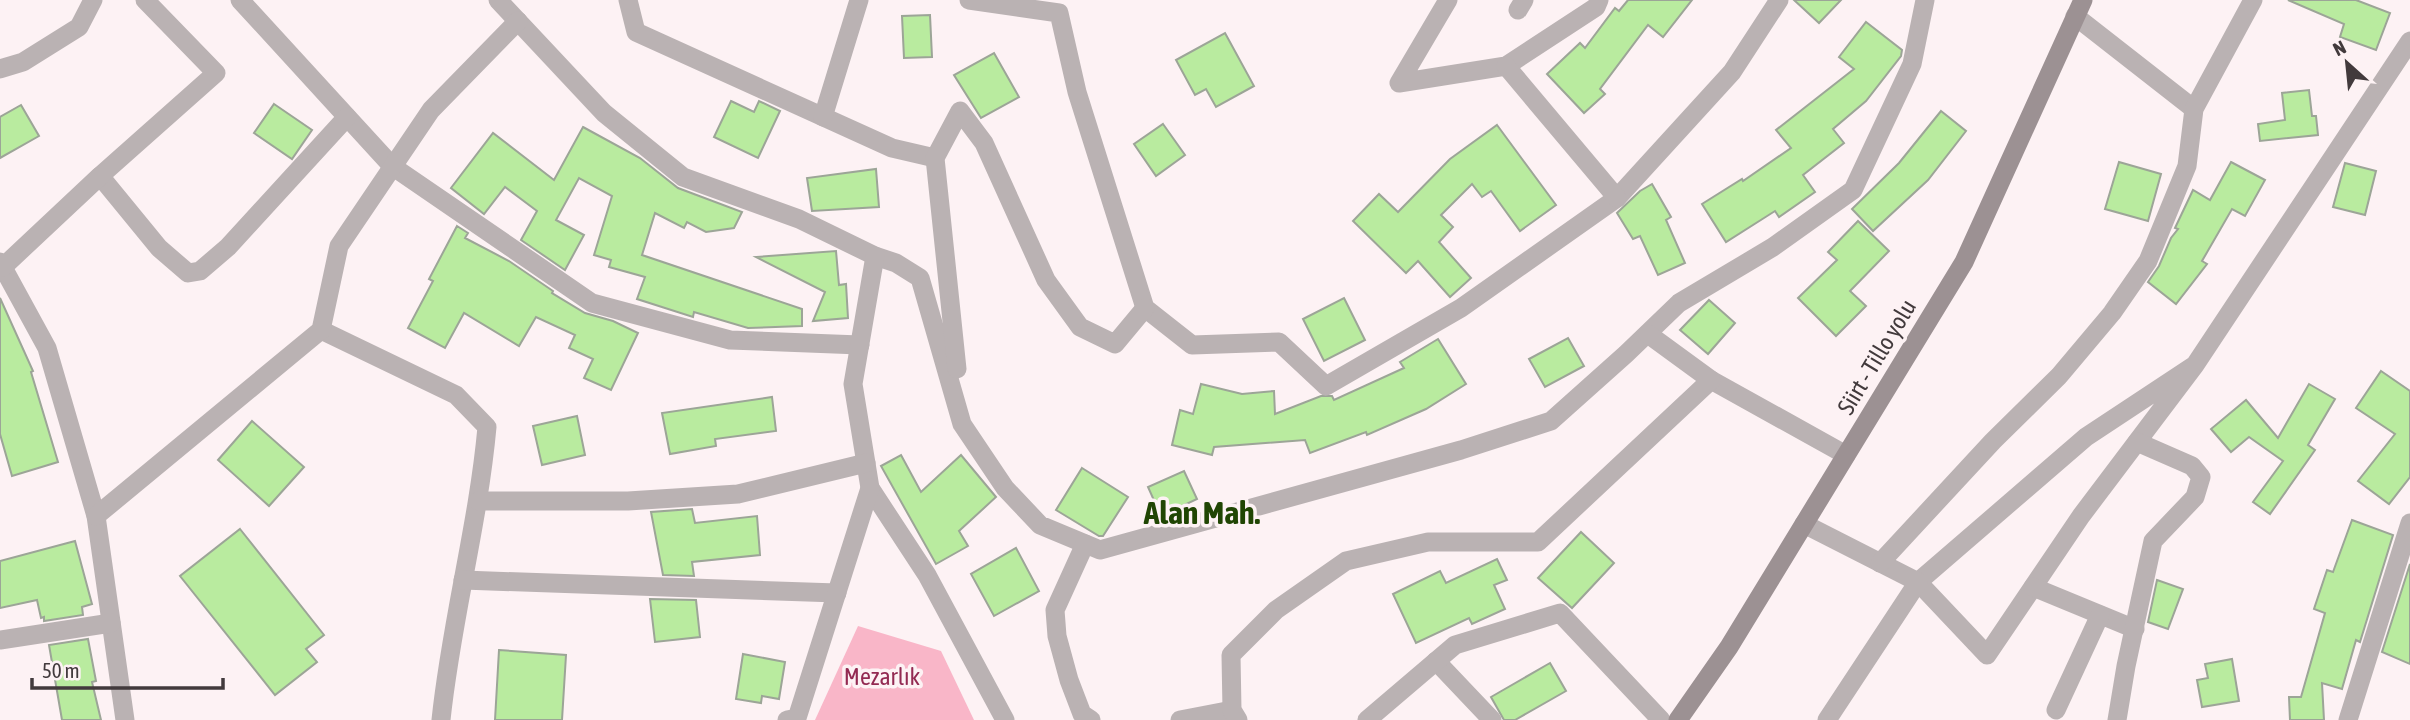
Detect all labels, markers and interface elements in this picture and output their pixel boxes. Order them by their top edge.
north arrow [2312,28,2382,98]
text: N [2329,36,2349,60]
street label: Siirt - Tillo yolu [1832,295,1921,419]
district label: Alan Mah. [1143,494,1261,531]
scale bar [32,646,222,690]
text: 50 m [42,658,80,682]
park label: Mezarlık [844,663,921,690]

